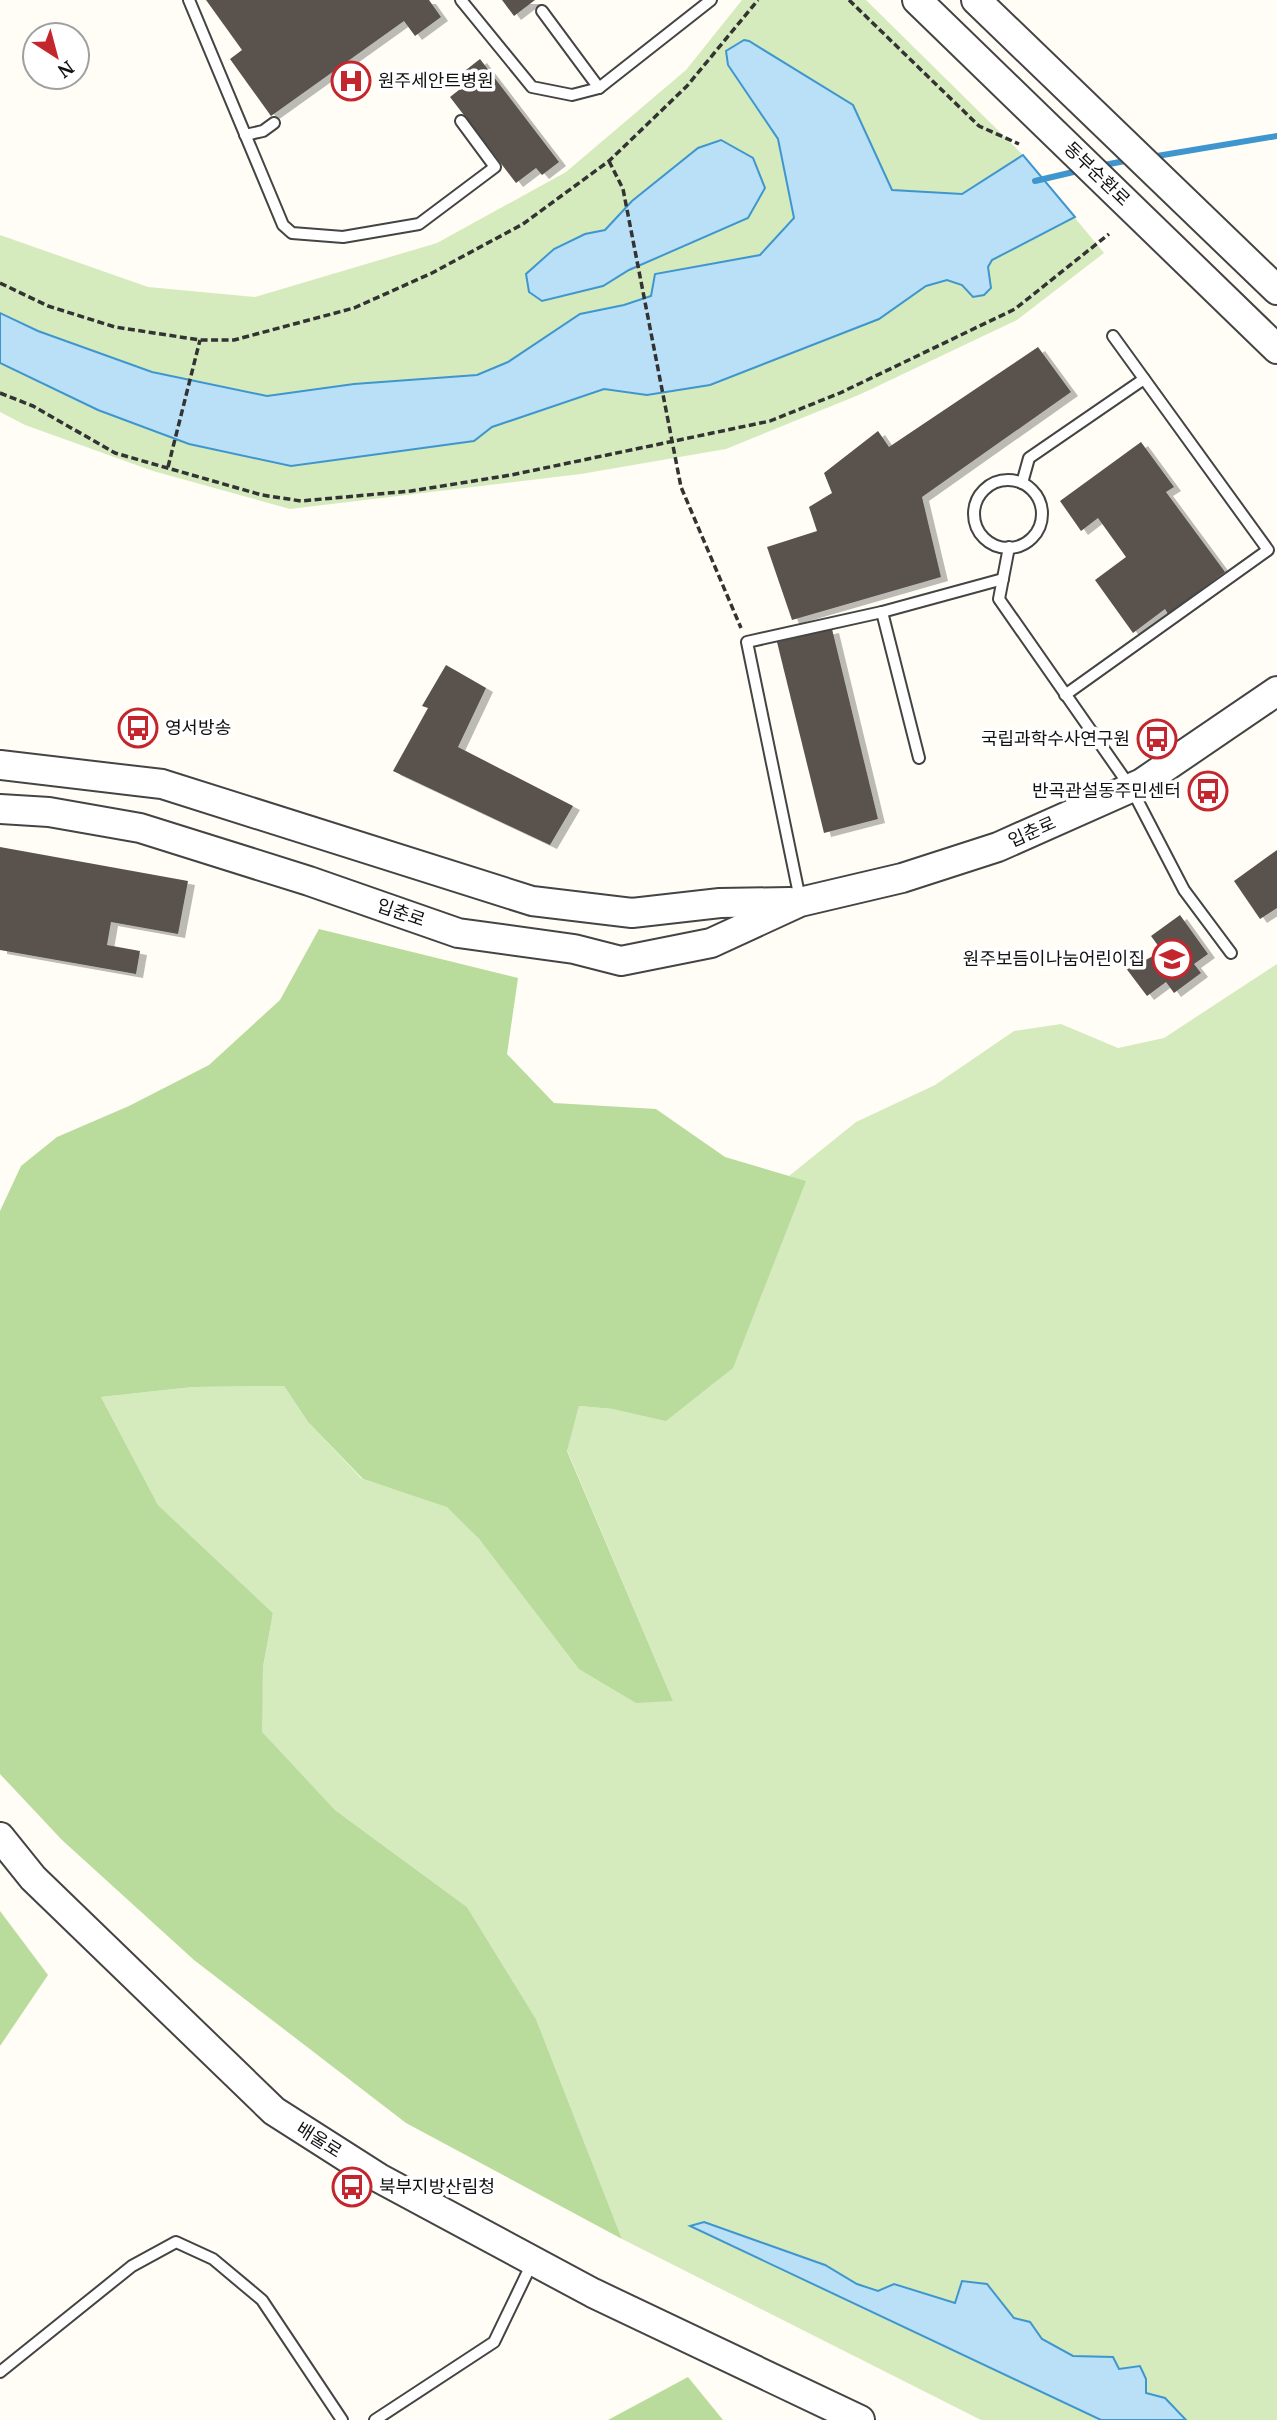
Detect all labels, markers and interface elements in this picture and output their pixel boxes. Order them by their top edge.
north arrow [21,21,91,91]
text: N [53,56,79,85]
hospital icon: 원주세안트병원 [330,60,372,102]
place label: 원주세안트병원 [378,68,494,92]
street label: 동부순환로 [1060,136,1136,211]
bus stop icon: 영서방송 [117,707,159,749]
place label: 영서방송 [165,715,231,739]
bus stop icon: 국립과학수사연구원 [1136,718,1178,760]
place label: 국립과학수사연구원 [981,726,1130,750]
bus stop icon: 반곡관설동주민센터 [1187,770,1229,812]
place label: 반곡관설동주민센터 [1032,778,1181,802]
street label: 입춘로 [1004,810,1059,852]
street label: 입춘로 [374,893,429,931]
school or university icon: 원주보듬이나눔어린이집 [1151,938,1193,980]
place label: 원주보듬이나눔어린이집 [963,946,1145,970]
street label: 배울로 [292,2116,347,2162]
bus stop icon: 북부지방산림청 [331,2166,373,2208]
place label: 북부지방산림청 [379,2174,495,2198]

